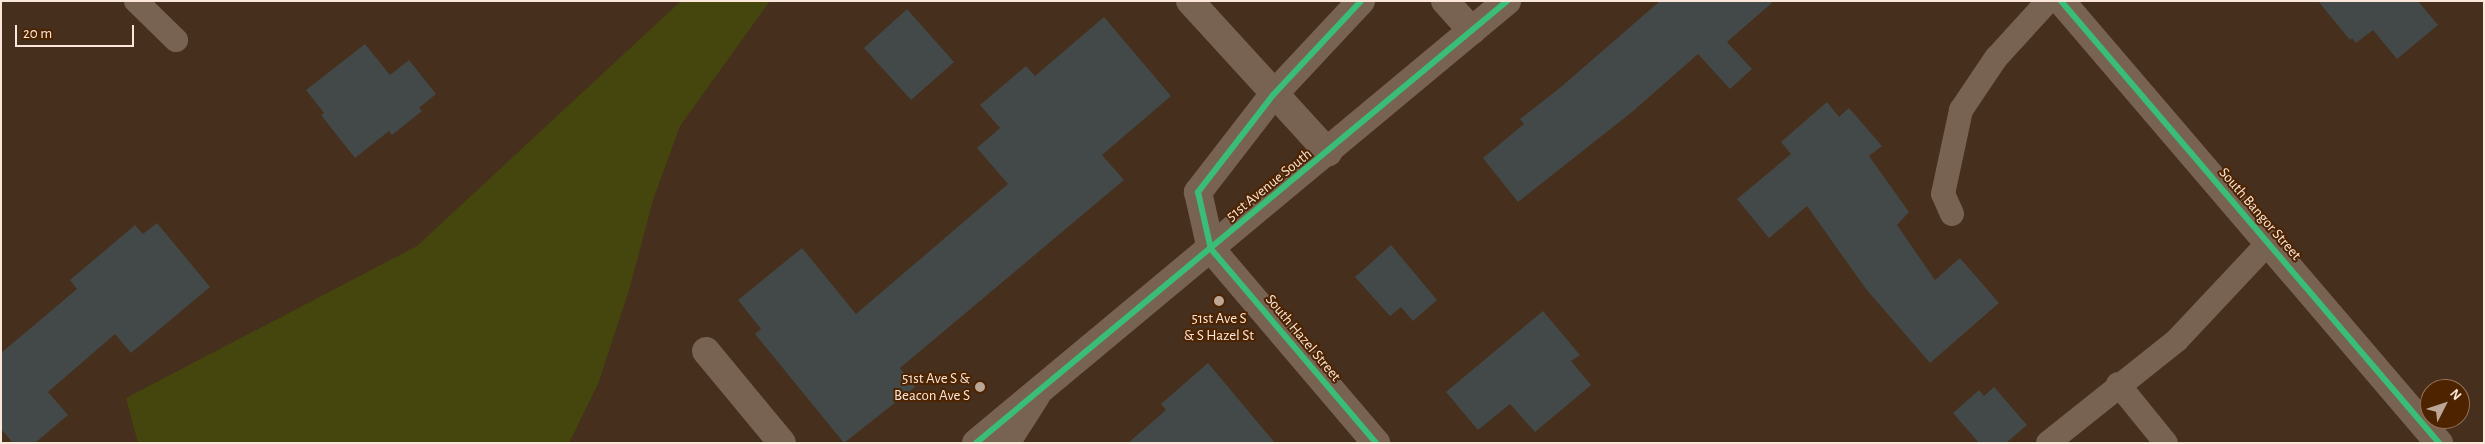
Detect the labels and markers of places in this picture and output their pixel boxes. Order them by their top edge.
marker: 51st Ave S & S Hazel St [1213,295,1225,307]
place label: 51st Ave S & S Hazel St [1184,309,1254,344]
place label: 51st Ave S & Beacon Ave S [894,369,970,404]
marker: 51st Ave S & Beacon Ave S [974,381,986,393]

